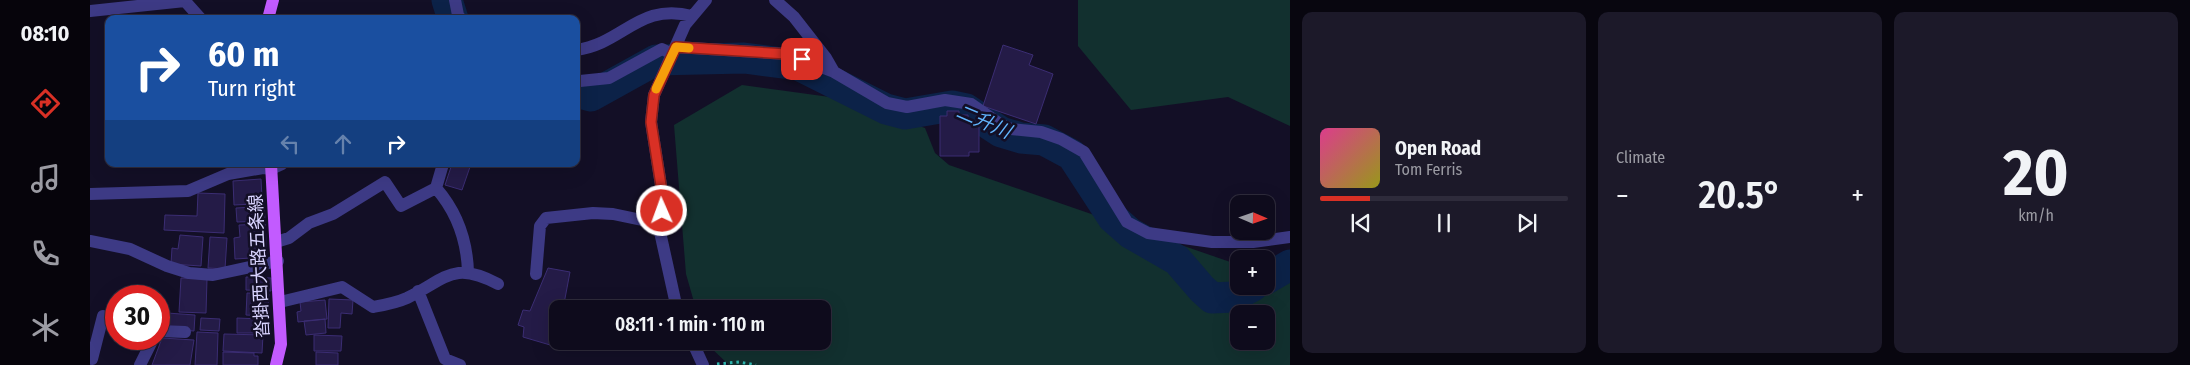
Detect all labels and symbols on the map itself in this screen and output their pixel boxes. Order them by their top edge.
pin [781,38,823,80]
water label: 二升川 [953,100,1016,144]
position arrow [635,184,687,236]
street label: 沓掛西大路五条線 [244,194,274,338]
north arrow [1230,195,1275,240]
speed limit sign: 30 [105,285,170,350]

